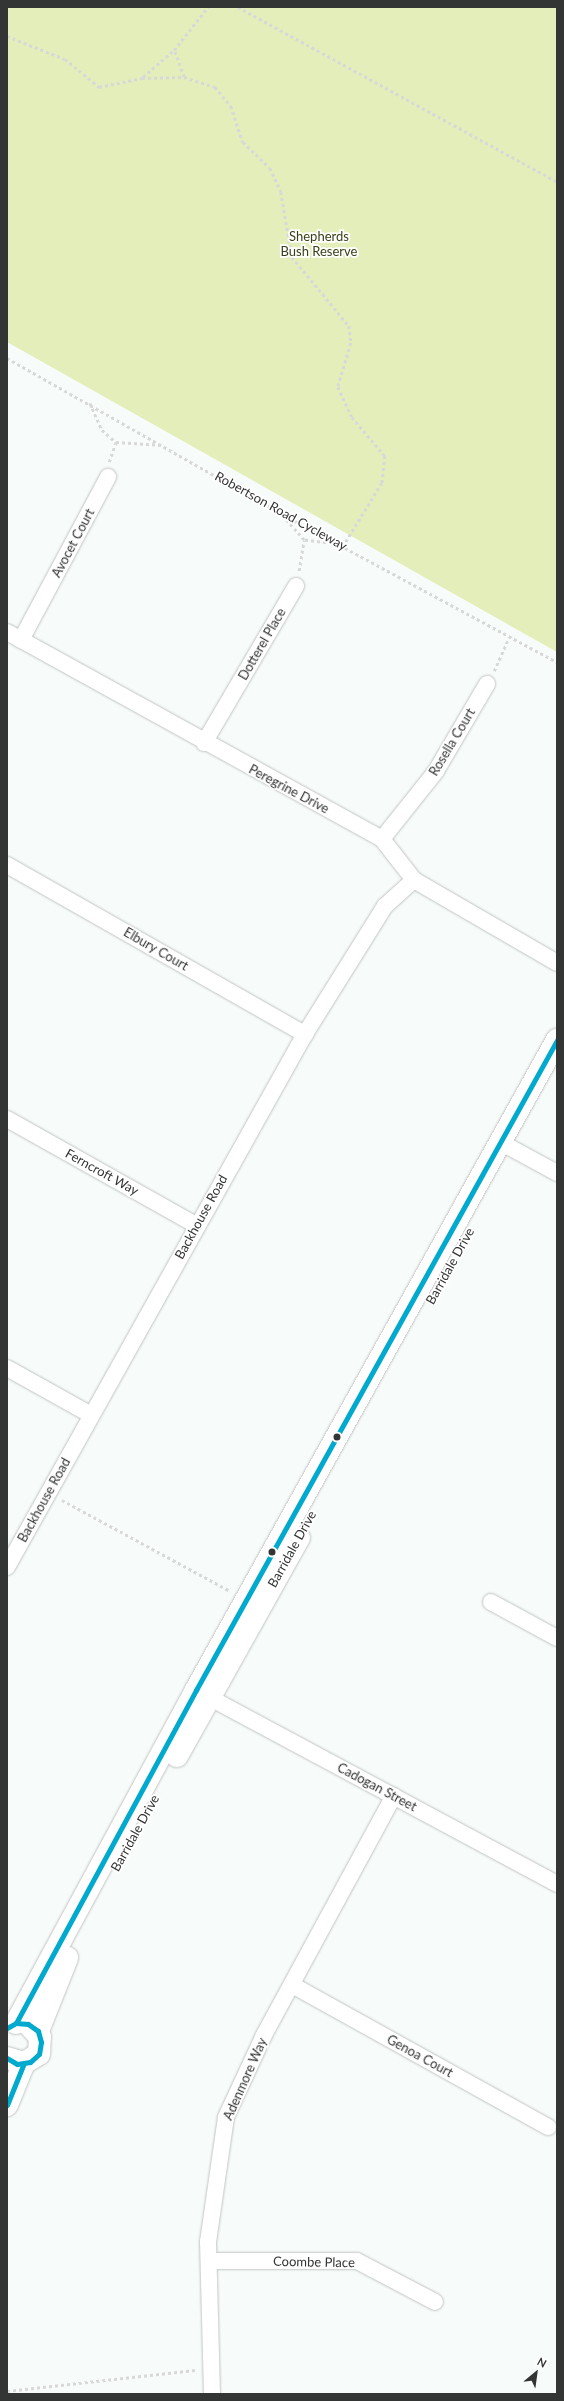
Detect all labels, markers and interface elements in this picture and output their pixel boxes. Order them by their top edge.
park label: Shepherds Bush Reserve [281,229,357,260]
street label: Robertson Road Cycleway [212,468,350,554]
street label: Avocet Court [48,506,98,580]
street label: Dotterel Place [235,605,289,683]
street label: Rosella Court [426,705,478,779]
street label: Peregrine Drive [246,761,332,817]
street label: Elbury Court [121,924,191,974]
street label: Ferncroft Way [63,1145,141,1199]
street label: Backhouse Road [171,1172,231,1262]
street label: Barridale Drive [422,1225,478,1307]
unlabelled marker [332,1432,342,1442]
street label: Backhouse Road [14,1455,74,1545]
street label: Barridale Drive [264,1508,320,1590]
unlabelled marker [267,1547,277,1557]
street label: Cadogan Street [335,1760,419,1814]
street label: Barridale Drive [107,1792,163,1874]
street label: Genoa Court [384,2031,456,2081]
street label: Adenmore Way [220,2035,270,2123]
street label: Coombe Place [273,2253,355,2271]
north arrow [516,2353,556,2393]
text: N [535,2354,549,2370]

